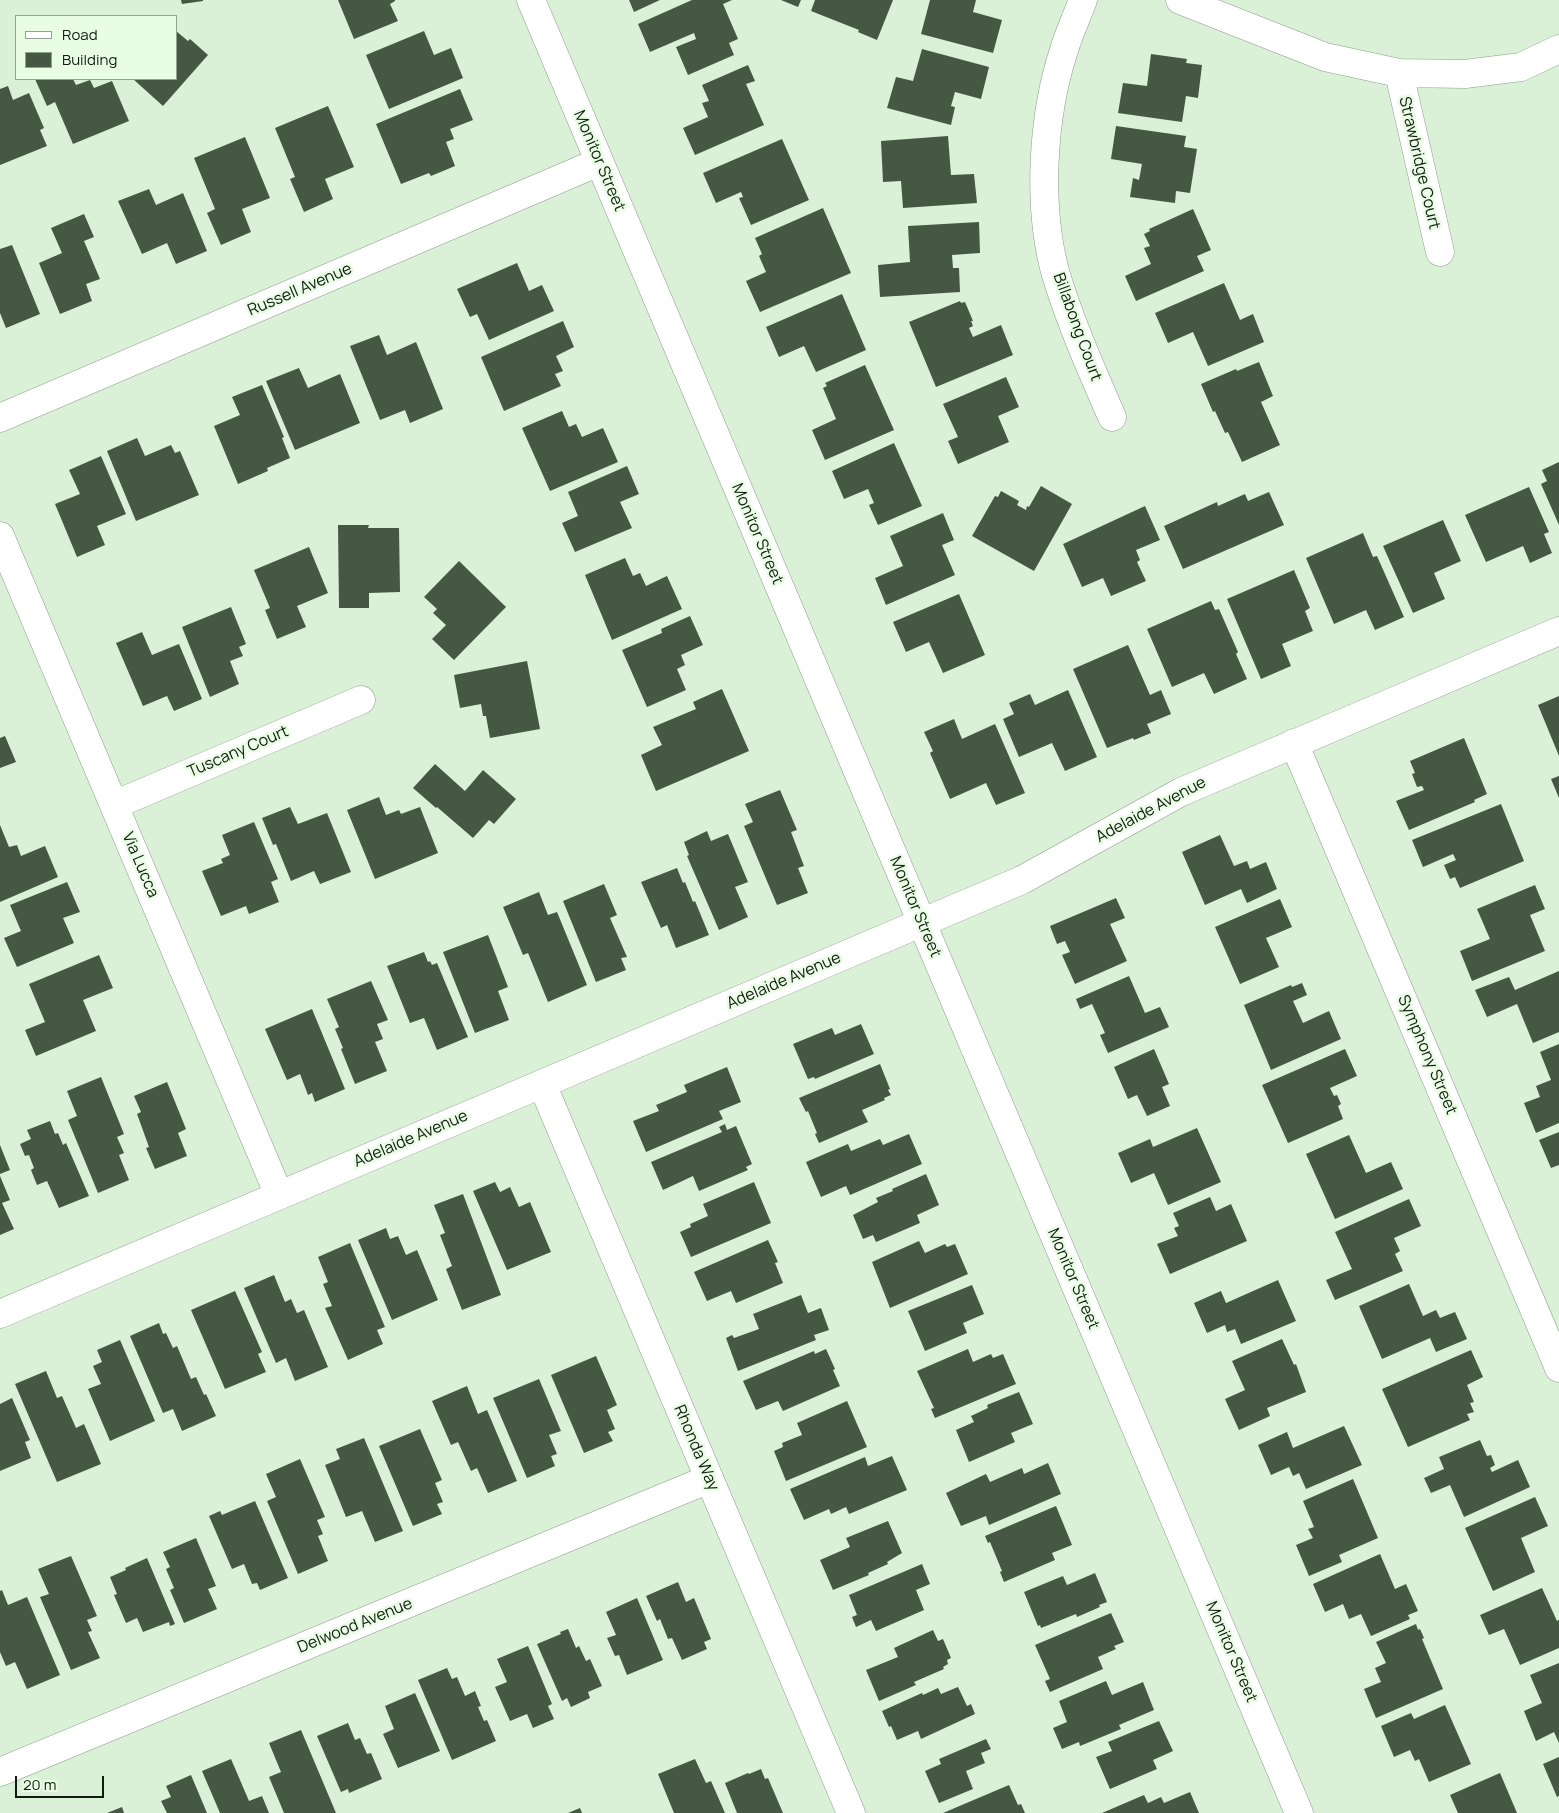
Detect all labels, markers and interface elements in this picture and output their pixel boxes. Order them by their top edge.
legend [15,15,178,80]
text: Road [62,24,98,45]
text: Building [62,49,117,70]
street label: Strawbridge Court [1394,95,1444,231]
street label: Monitor Street [569,108,629,214]
street label: Russell Avenue [245,259,355,321]
street label: Billabong Court [1049,270,1105,384]
street label: Monitor Street [727,481,787,587]
street label: Tuscany Court [185,722,291,782]
street label: Adelaide Avenue [1093,773,1209,847]
street label: Via Lucca [118,829,162,901]
street label: Monitor Street [885,854,945,960]
street label: Adelaide Avenue [724,948,844,1014]
street label: Symphony Street [1393,992,1461,1118]
street label: Adelaide Avenue [351,1106,471,1172]
street label: Monitor Street [1043,1226,1103,1332]
street label: Rhonda Way [669,1402,723,1494]
street label: Delwood Avenue [295,1594,415,1658]
street label: Monitor Street [1201,1599,1261,1705]
scale bar [18,1766,106,1798]
text: 20 m [23,1774,56,1795]

